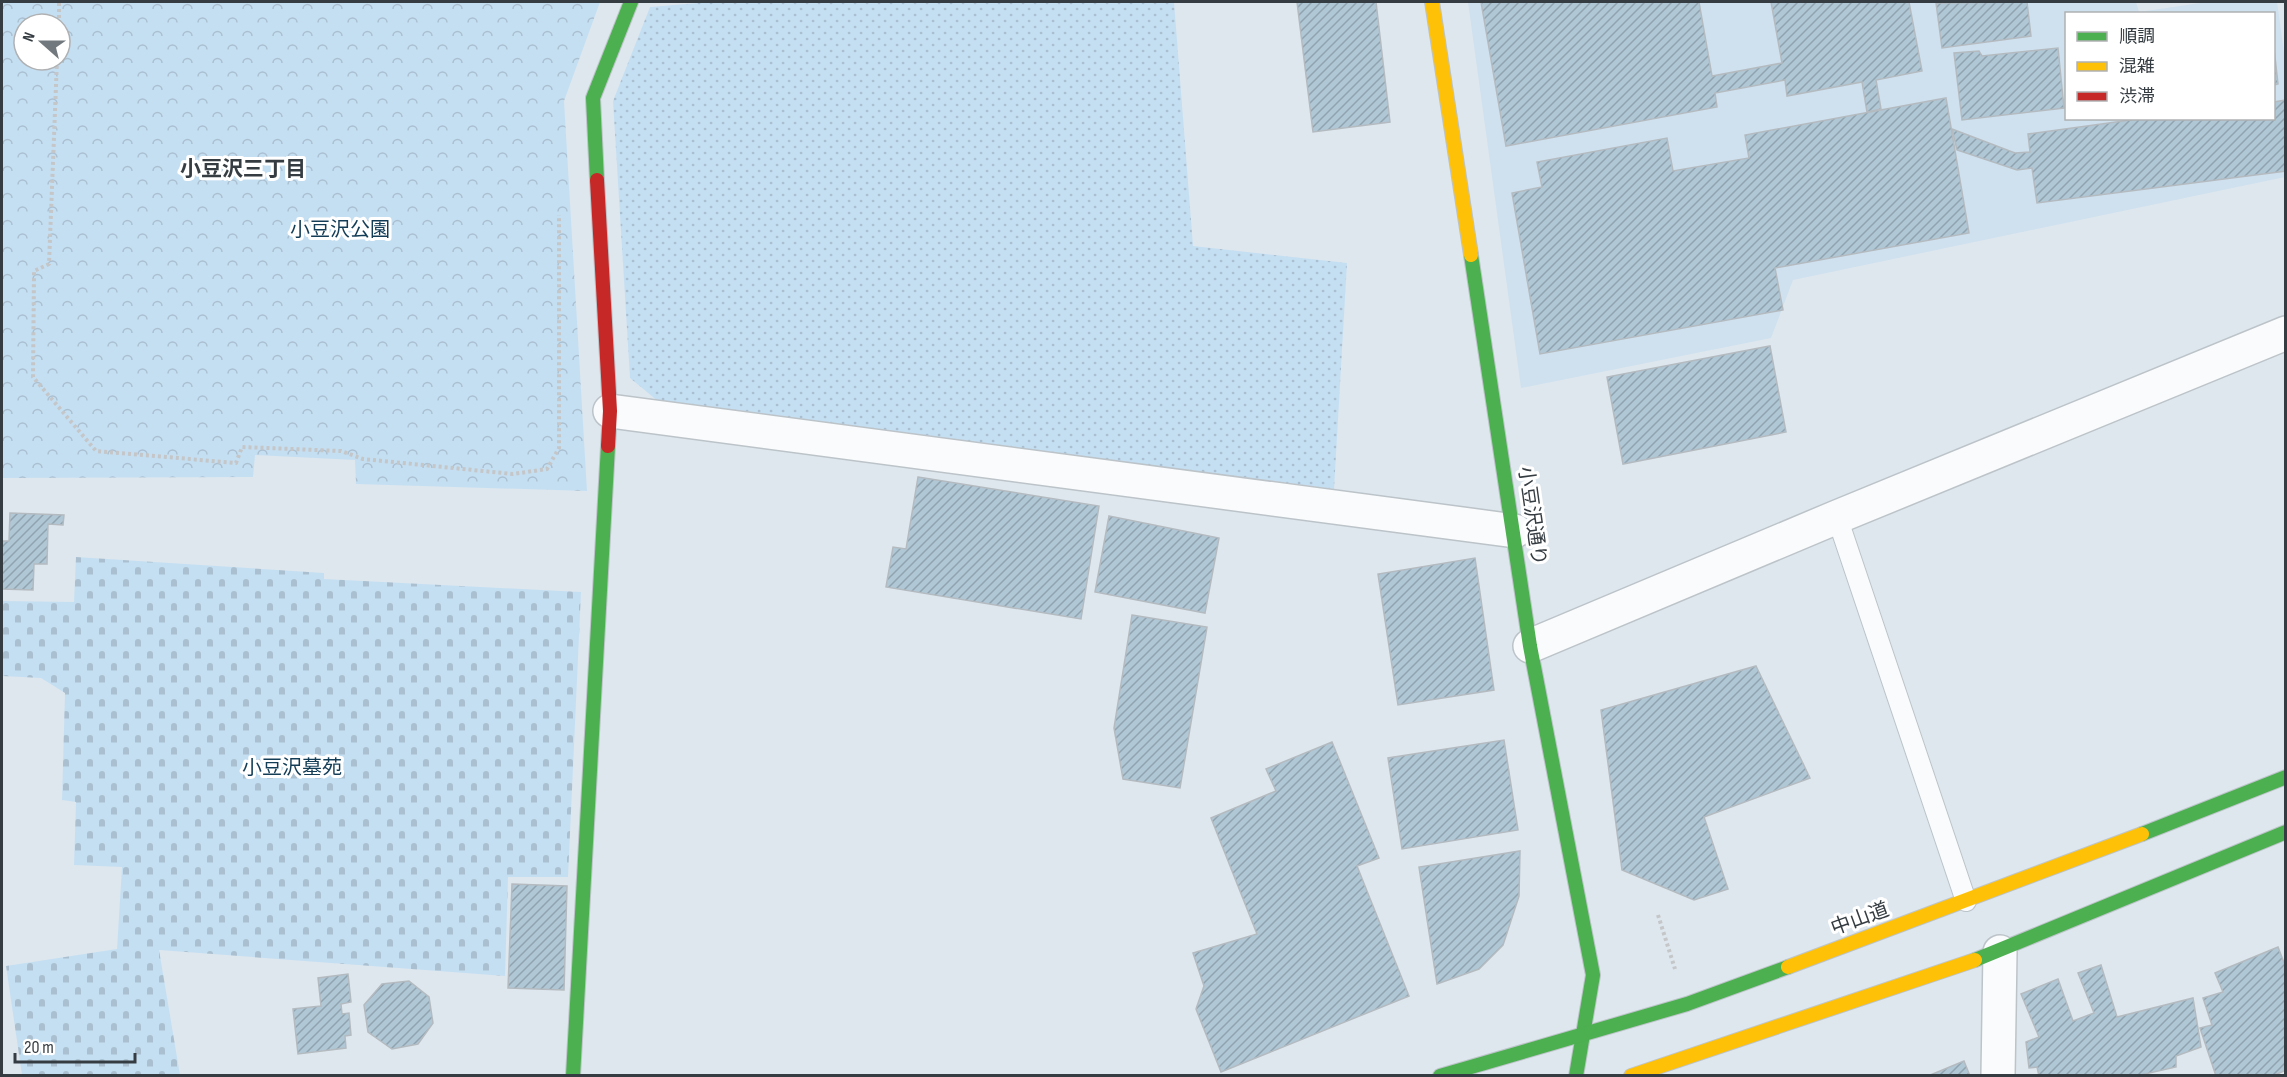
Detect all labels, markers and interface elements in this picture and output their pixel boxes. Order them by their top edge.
north arrow [12,12,72,72]
legend [2065,12,2275,120]
text: 順調 [2119,26,2155,47]
text: N [19,30,40,45]
text: 混雑 [2119,56,2155,77]
text: 渋滞 [2119,86,2155,107]
district label: 小豆沢三丁目 [180,157,306,182]
park label: 小豆沢公園 [290,218,390,242]
street label: 小豆沢通り [1513,465,1551,567]
park label: 小豆沢墓苑 [242,756,342,780]
street label: 中山道 [1828,897,1892,941]
scale bar [15,1026,135,1064]
text: 20 m [24,1037,54,1058]

